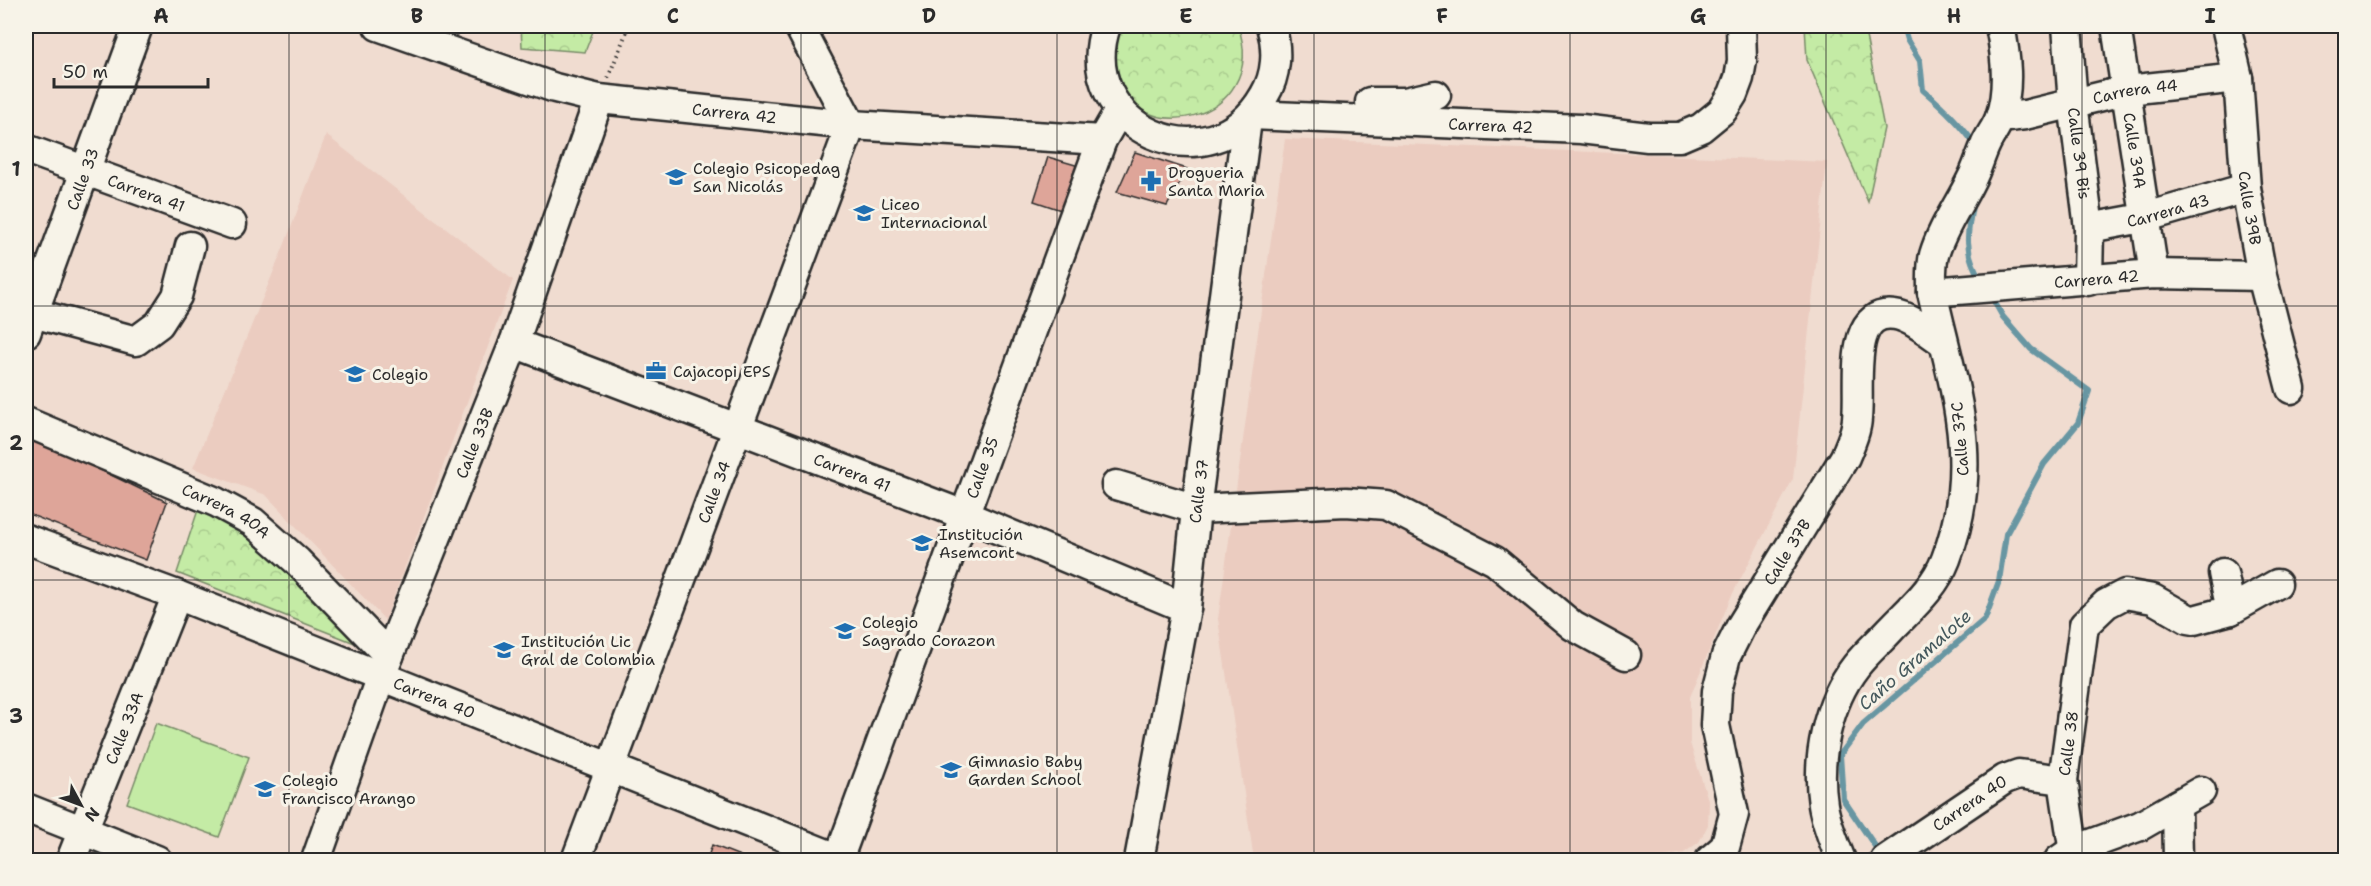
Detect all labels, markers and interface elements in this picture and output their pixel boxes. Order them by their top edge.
text: A [153,3,169,29]
text: B [411,3,423,29]
text: C [667,3,679,29]
text: D [922,3,936,29]
text: E [1179,3,1193,29]
text: F [1436,3,1448,29]
text: G [1690,3,1706,29]
text: H [1947,3,1961,29]
text: I [2204,3,2216,29]
scale bar [54,51,208,89]
text: 50 m [63,60,108,84]
street label: Carrera 44 [2090,74,2179,109]
street label: Carrera 42 [691,98,778,128]
street label: Calle 39 Bis [2063,106,2096,200]
street label: Calle 39A [2119,111,2151,190]
street label: Carrera 42 [1448,113,1534,137]
street label: Calle 33 [61,145,103,213]
text: 1 [11,156,21,182]
place label: Colegio Psicopedag San Nicolás [693,158,841,197]
place label: Drogueria Santa Maria [1168,162,1265,201]
school or university icon: Colegio Psicopedag San Nicolás [664,165,688,189]
street label: Carrera 41 [105,169,188,216]
pharmacy icon: Drogueria Santa Maria [1139,169,1163,193]
street label: Calle 39B [2234,170,2267,247]
street label: Carrera 43 [2125,189,2212,231]
place label: Liceo Internacional [881,194,987,233]
school or university icon: Liceo Internacional [852,201,876,225]
street label: Carrera 42 [2053,265,2140,293]
office icon: Cajacopi EPS [644,359,668,383]
place label: Cajacopi EPS [673,361,771,382]
school or university icon: Colegio [343,362,367,386]
place label: Colegio [372,364,428,385]
street label: Calle 37C [1946,401,1974,477]
street label: Calle 33B [450,405,498,481]
text: 2 [9,430,23,456]
street label: Calle 35 [961,434,1003,501]
street label: Carrera 41 [811,448,894,496]
street label: Calle 34 [692,458,735,526]
street label: Calle 37 [1184,458,1213,524]
street label: Carrera 40A [179,478,275,543]
street label: Calle 37B [1758,515,1815,589]
place label: Institución Asemcont [939,524,1023,563]
school or university icon: Institución Asemcont [910,531,934,555]
water label: Caño Gramalote [1853,604,1977,716]
place label: Colegio Sagrado Corazon [862,612,996,651]
school or university icon: Colegio Sagrado Corazon [833,619,857,643]
place label: Institución Lic Gral de Colombia [521,631,655,670]
school or university icon: Institución Lic Gral de Colombia [492,638,516,662]
street label: Carrera 40 [390,672,478,723]
street label: Calle 33A [100,689,148,767]
text: 3 [9,703,23,729]
street label: Calle 38 [2053,709,2083,777]
place label: Gimnasio Baby Garden School [968,751,1083,790]
school or university icon: Gimnasio Baby Garden School [939,758,963,782]
place label: Colegio Francisco Arango [282,770,416,809]
street label: Carrera 40 [1928,770,2011,836]
north arrow [51,775,111,835]
school or university icon: Colegio Francisco Arango [253,777,277,801]
text: N [80,803,104,826]

